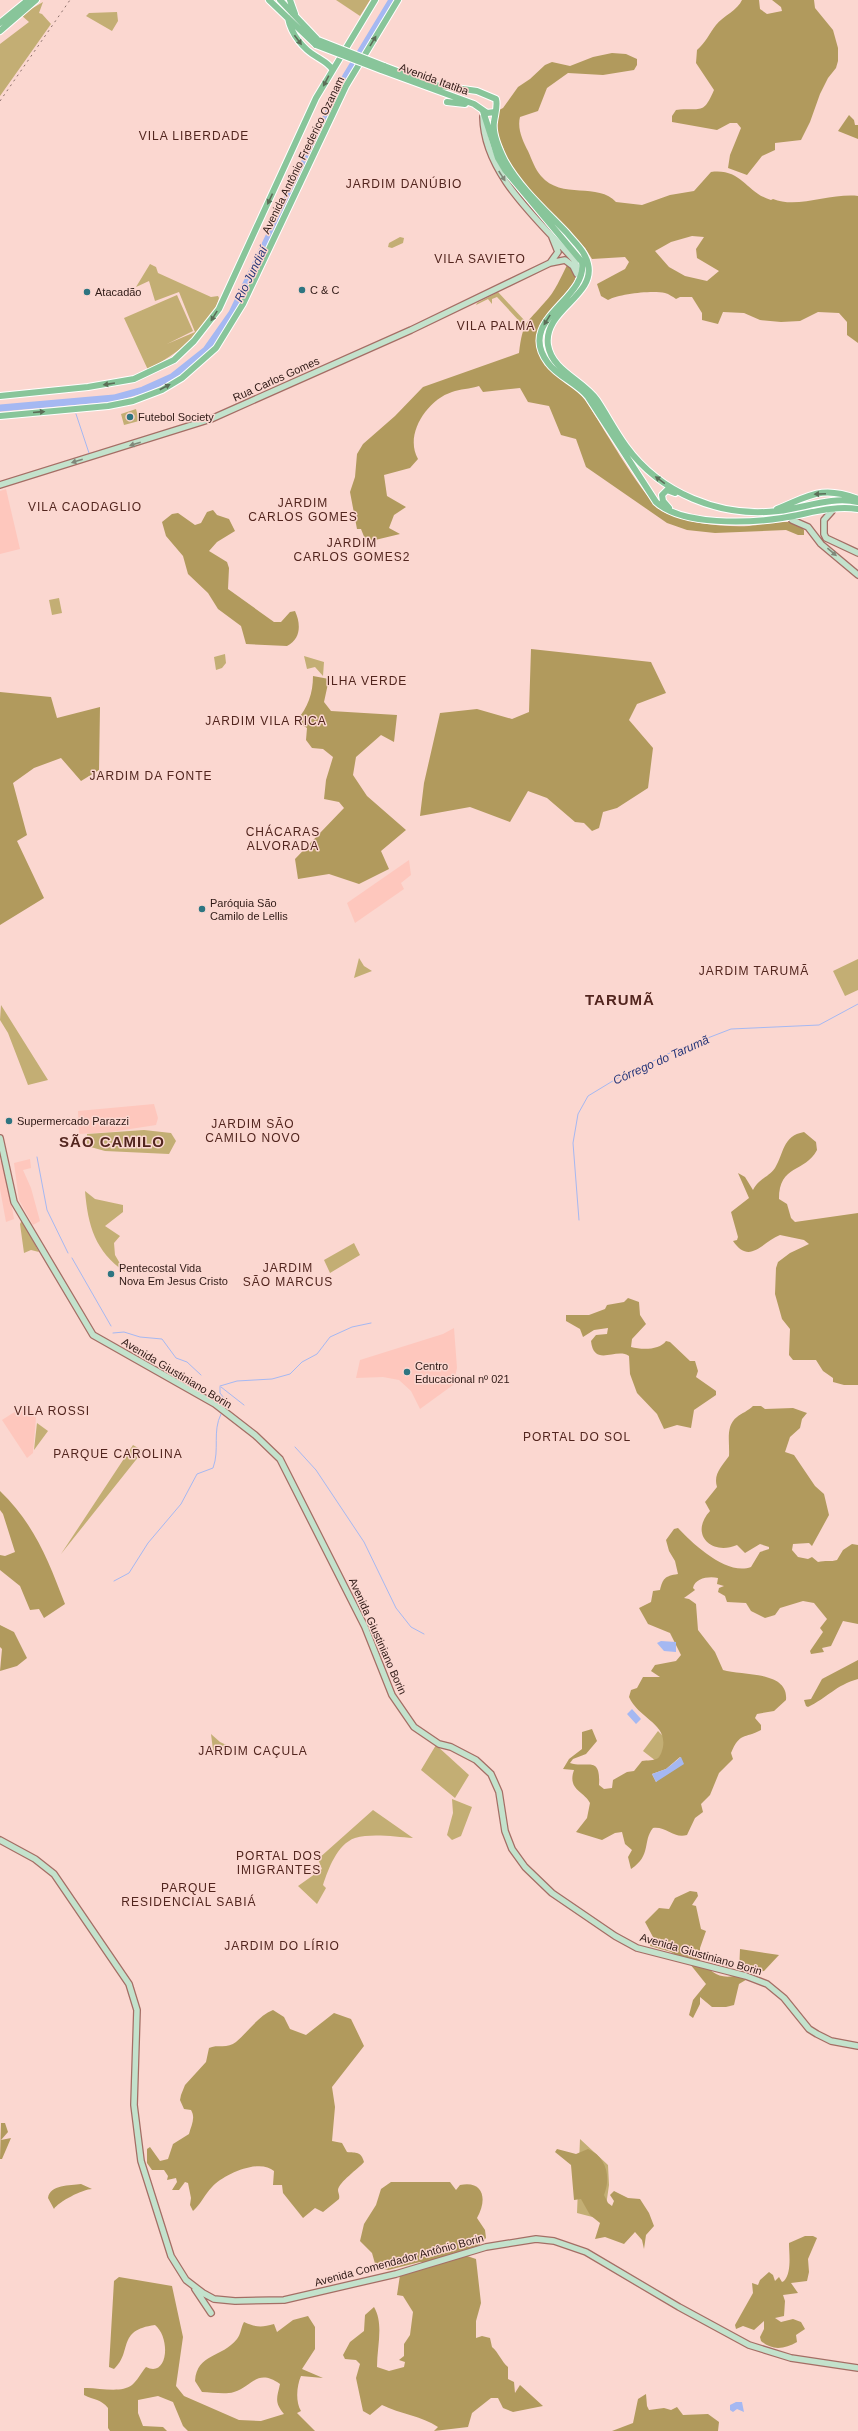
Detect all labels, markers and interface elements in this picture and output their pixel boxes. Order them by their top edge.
one-way arrow [294,35,303,46]
one-way arrow [369,36,377,46]
street label: Avenida Itatiba [398,61,471,97]
street label: Avenida Antônio Frederico Ozanam [260,74,346,236]
one-way arrow [322,75,329,87]
district label: VILA LIBERDADE [139,129,249,143]
one-way arrow [498,171,505,182]
district label: JARDIM DANÚBIO [346,176,462,191]
one-way arrow [267,193,273,204]
water label: Rio Jundiaí [232,242,271,304]
district label: VILA SAVIETO [434,252,526,266]
place label: C & C [310,284,339,296]
marker: C & C [297,285,307,295]
place label: Atacadão [95,286,141,298]
marker: Atacadão [82,287,92,297]
one-way arrow [210,311,218,321]
one-way arrow [543,315,551,325]
district label: VILA PALMA [457,319,535,333]
street label: Rua Carlos Gomes [231,354,322,404]
one-way arrow [103,381,115,387]
one-way arrow [159,384,171,391]
one-way arrow [33,409,45,416]
place label: Futebol Society [138,411,214,423]
marker: Futebol Society [125,412,135,422]
one-way arrow [128,441,140,447]
one-way arrow [71,458,83,464]
one-way arrow [655,476,666,484]
one-way arrow [814,490,826,497]
district label: JARDIM CARLOS GOMES [248,496,358,524]
district label: VILA CAODAGLIO [28,500,142,514]
district label: JARDIM CARLOS GOMES2 [293,536,411,564]
one-way arrow [826,548,837,557]
district label: ILHA VERDE [327,674,407,688]
district label: JARDIM VILA RICA [205,714,327,728]
district label: JARDIM DA FONTE [89,769,213,783]
district label: CHÁCARAS ALVORADA [246,824,320,853]
place label: Paróquia São Camilo de Lellis [210,897,288,922]
marker: Paróquia São Camilo de Lellis [197,904,207,914]
district label: JARDIM TARUMÃ [699,964,809,978]
district label: TARUMÃ [585,991,655,1008]
water label: Córrego do Tarumã [611,1032,711,1087]
place label: Supermercado Parazzi [17,1115,129,1127]
marker: Supermercado Parazzi [4,1116,14,1126]
district label: JARDIM SÃO CAMILO NOVO [205,1117,301,1145]
district label: SÃO CAMILO [59,1133,165,1150]
district label: JARDIM SÃO MARCUS [243,1261,333,1289]
place label: Pentecostal Vida Nova Em Jesus Cristo [119,1262,228,1287]
marker: Pentecostal Vida Nova Em Jesus Cristo [106,1269,116,1279]
street label: Avenida Giustiniano Borin [120,1335,234,1411]
place label: Centro Educacional nº 021 [415,1360,510,1385]
marker: Centro Educacional nº 021 [402,1367,412,1377]
district label: VILA ROSSI [14,1404,90,1418]
district label: PORTAL DO SOL [523,1430,631,1444]
district label: PARQUE CAROLINA [53,1447,183,1461]
street label: Avenida Giustiniano Borin [347,1576,409,1696]
district label: JARDIM CAÇULA [198,1744,308,1758]
district label: PORTAL DOS IMIGRANTES [236,1849,322,1877]
district label: PARQUE RESIDENCIAL SABIÁ [121,1881,257,1909]
street label: Avenida Giustiniano Borin [639,1931,763,1977]
district label: JARDIM DO LÍRIO [224,1938,340,1953]
street label: Avenida Comendador Antônio Borin [313,2232,485,2288]

